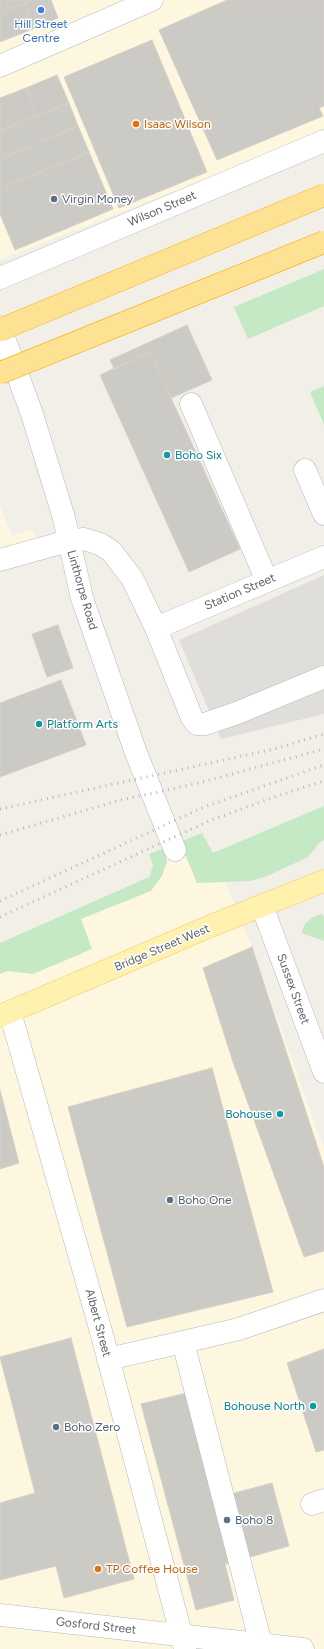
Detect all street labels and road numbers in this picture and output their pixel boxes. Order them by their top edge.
street label: Wilson Street [126,188,198,230]
street label: Linthorpe Road [64,549,100,631]
street label: Station Street [202,571,278,613]
street label: Bridge Street West [112,921,212,975]
street label: Sussex Street [274,952,312,1026]
street label: Albert Street [82,1288,114,1358]
street label: Gosford Street [55,1615,137,1637]

